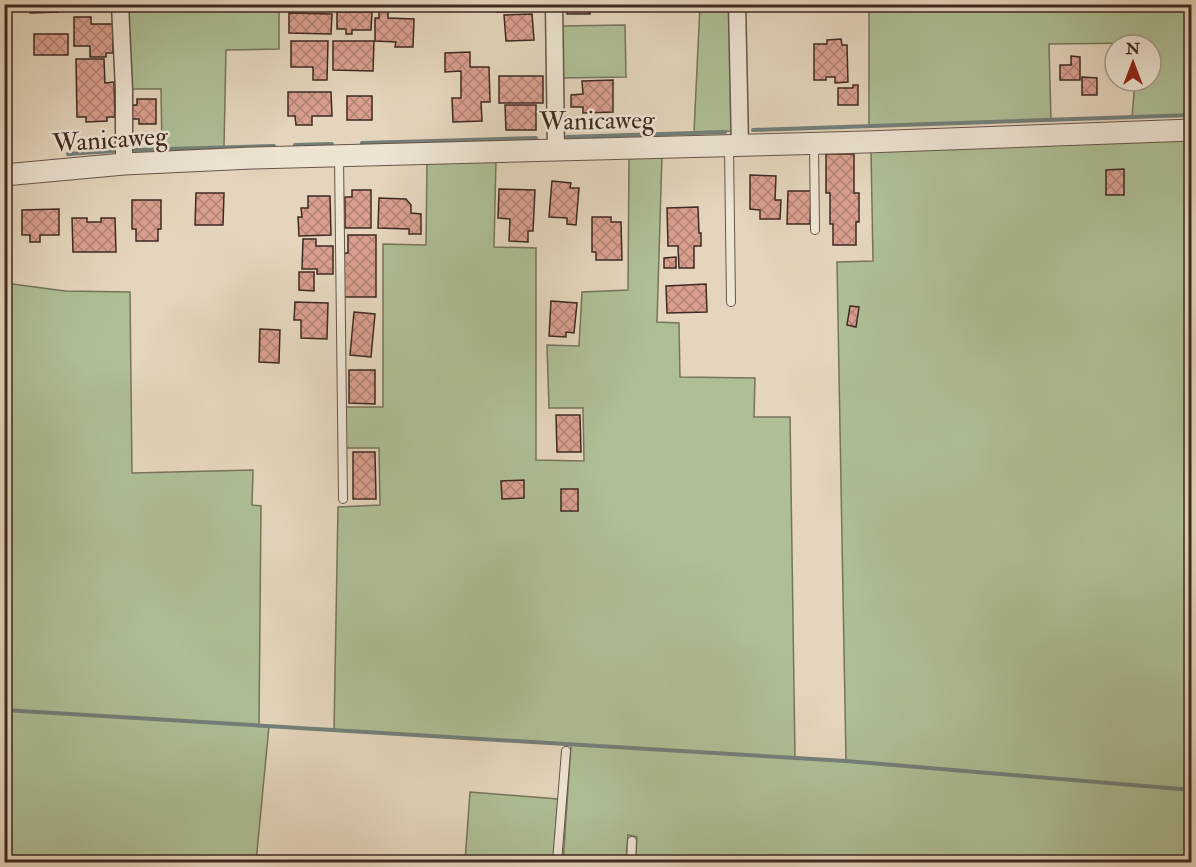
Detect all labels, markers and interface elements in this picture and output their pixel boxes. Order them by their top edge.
north arrow [1103,33,1163,93]
text: N [1125,39,1141,59]
street label: Wanicaweg [538,104,656,138]
street label: Wanicaweg [50,120,170,160]

